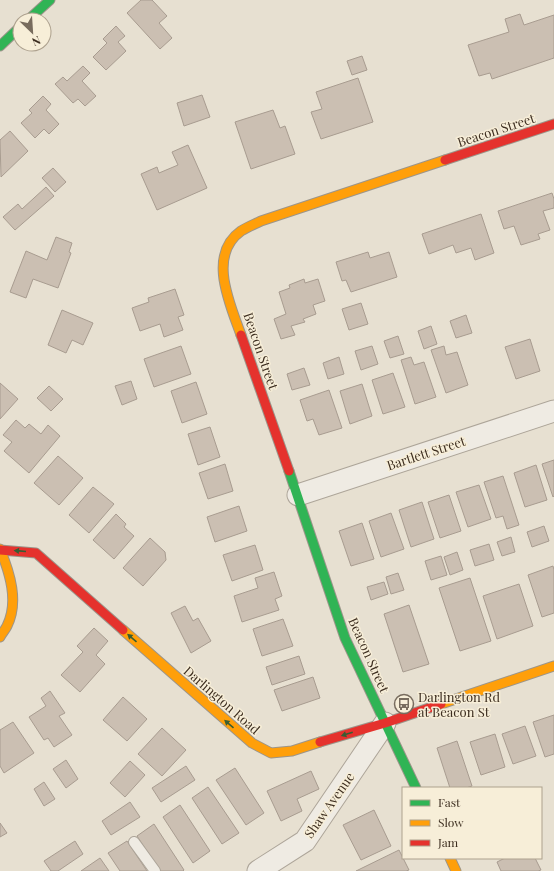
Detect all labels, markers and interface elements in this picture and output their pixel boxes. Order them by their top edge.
north arrow [12,12,52,52]
text: N [30,33,43,50]
street label: Beacon Street [455,109,537,150]
street label: Beacon Street [240,310,283,392]
street label: Bartlett Street [384,432,468,473]
one-way arrow [14,548,26,555]
street label: Beacon Street [345,615,394,695]
one-way arrow [127,633,137,643]
street label: Darlington Road [181,662,264,738]
place label: Darlington Rd at Beacon St [418,688,501,720]
bus stop icon: Darlington Rd at Beacon St [393,693,415,715]
one-way arrow [225,720,234,729]
one-way arrow [341,731,353,737]
street label: Shaw Avenue [300,768,358,841]
legend [402,787,542,859]
text: Fast [438,794,461,810]
text: Slow [438,814,464,830]
text: Jam [437,834,459,850]

